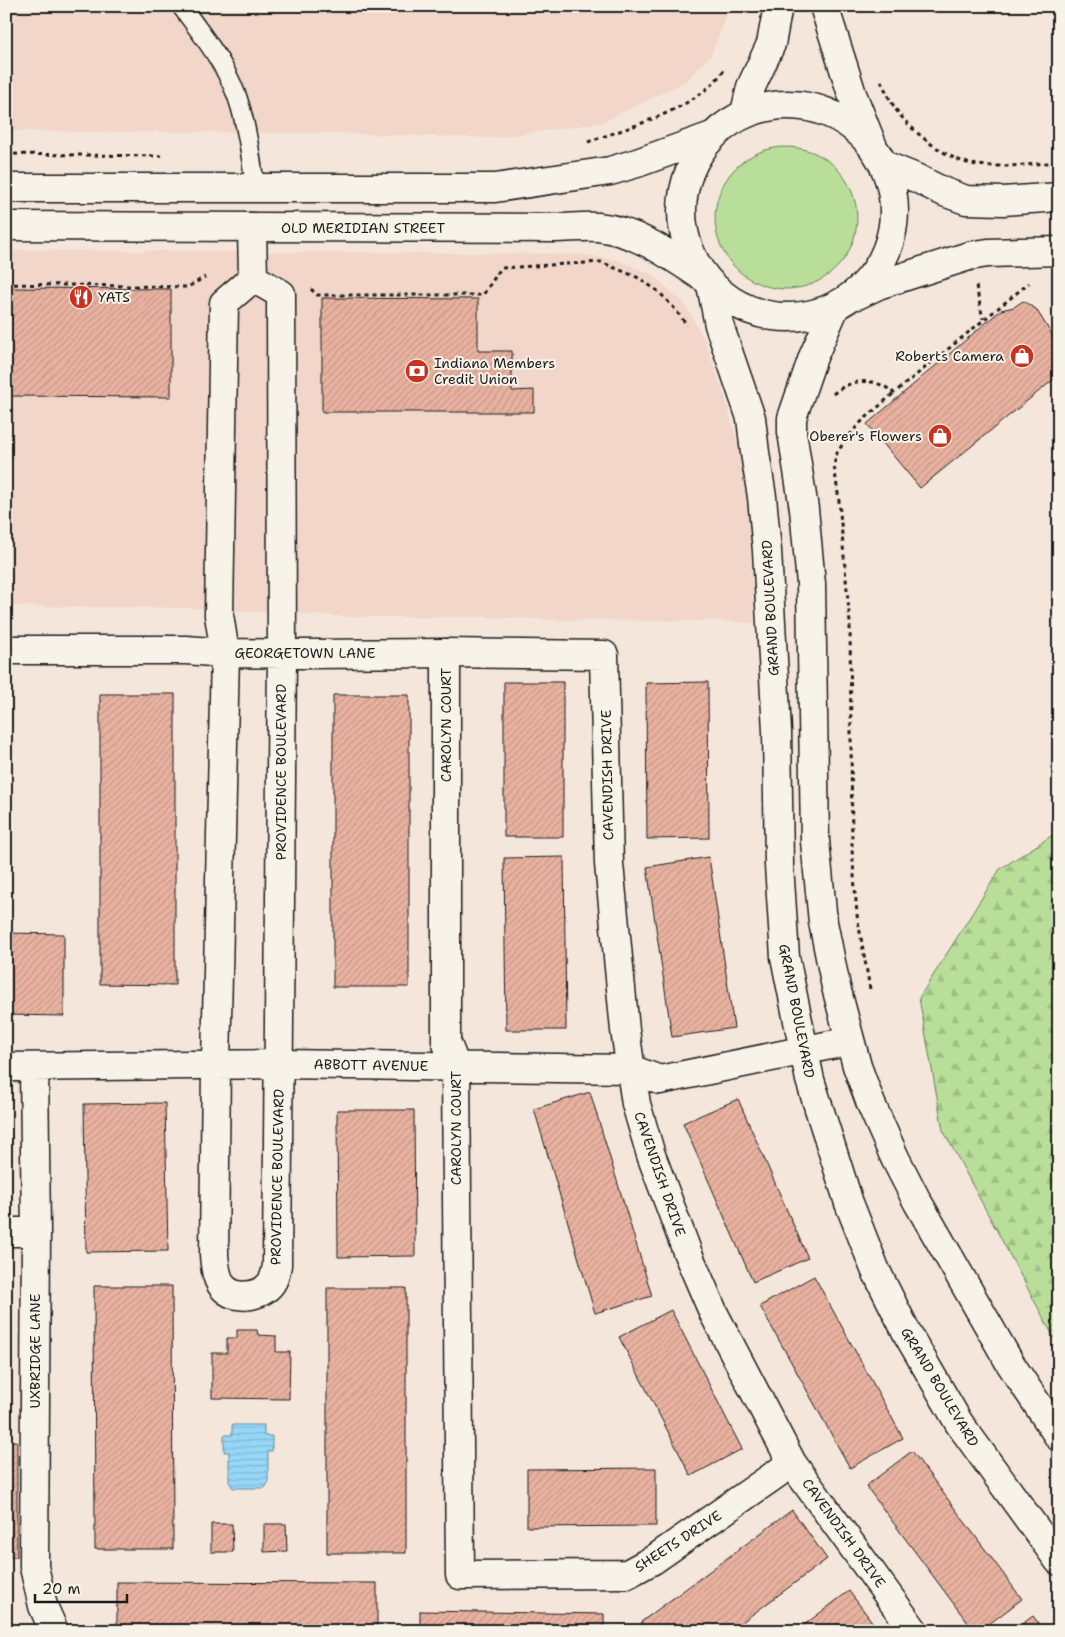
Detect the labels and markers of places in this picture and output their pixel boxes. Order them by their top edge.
restaurant icon: YATS [68,284,94,310]
place label: YATS [98,288,130,306]
shop icon: Roberts Camera [1009,343,1035,369]
place label: Roberts Camera [895,347,1004,365]
place label: Indiana Members Credit Union [434,354,555,388]
bank icon: Indiana Members Credit Union [404,358,430,384]
shop icon: Oberer's Flowers [927,423,953,449]
place label: Oberer's Flowers [809,427,922,445]

